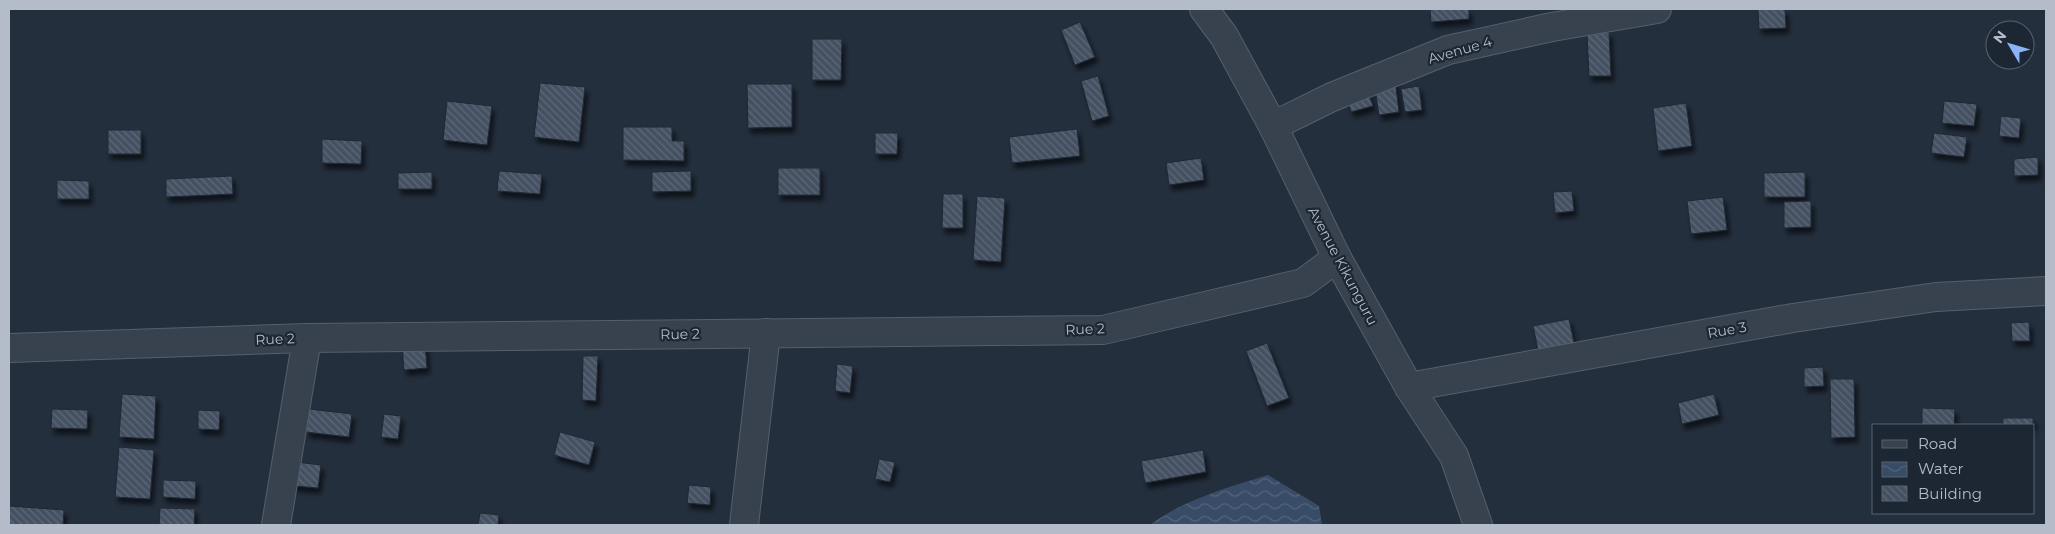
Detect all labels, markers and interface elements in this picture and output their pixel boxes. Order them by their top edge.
north arrow [1985,20,2035,70]
text: N [1989,27,2010,47]
street label: Avenue 4 [1426,32,1495,68]
street label: Avenue Kikunguru [1304,204,1382,328]
street label: Rue 3 [1706,318,1748,342]
street label: Rue 2 [1065,319,1105,339]
street label: Rue 2 [660,325,700,343]
street label: Rue 2 [255,329,295,349]
legend [1872,424,2035,514]
text: Road [1918,434,1957,453]
text: Water [1918,459,1964,478]
text: Building [1918,484,1982,503]

